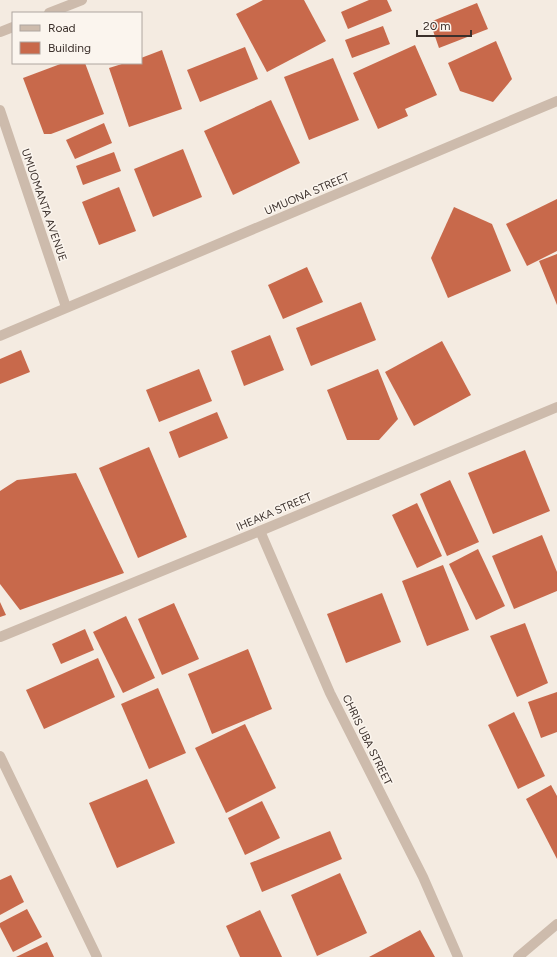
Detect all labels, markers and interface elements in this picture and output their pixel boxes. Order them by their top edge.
legend [12,12,142,64]
scale bar [417,12,471,38]
text: 20 m [423,19,451,33]
text: Road [48,21,76,35]
text: Building [48,41,91,55]
street label: UMUOMANTA AVENUE [19,147,69,263]
street label: UMUONA STREET [263,170,351,218]
street label: IHEAKA STREET [234,490,314,534]
street label: CHRIS UBA STREET [339,693,395,787]

